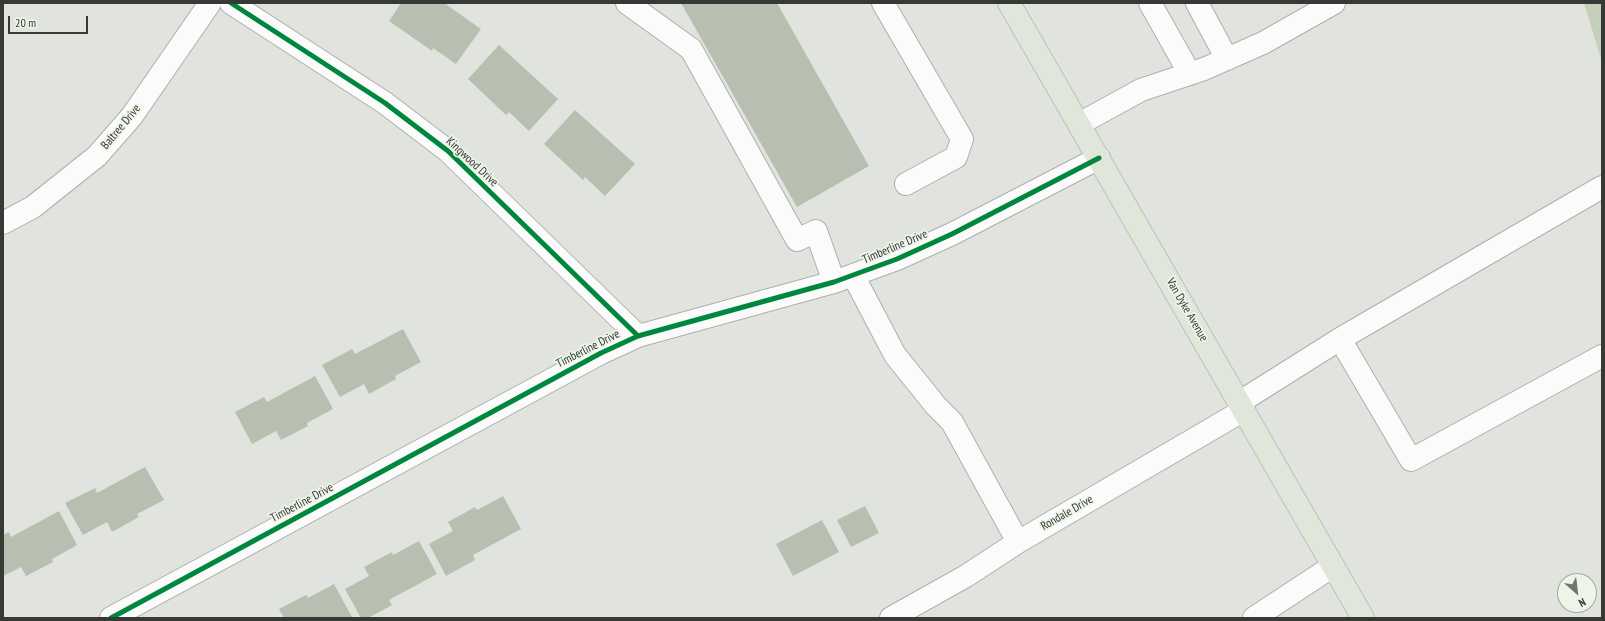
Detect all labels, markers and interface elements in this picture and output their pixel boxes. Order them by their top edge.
scale bar [10,8,90,34]
text: 20 m [15,15,36,30]
street label: Baltree Drive [98,102,144,152]
street label: Kingwood Drive [443,134,501,190]
street label: Timberline Drive [860,227,930,267]
street label: Van Dyke Avenue [1163,276,1211,344]
street label: Timberline Drive [554,327,622,371]
street label: Timberline Drive [268,480,336,526]
street label: Rondale Drive [1038,492,1096,534]
north arrow [1557,573,1597,613]
text: N [1576,595,1588,610]

